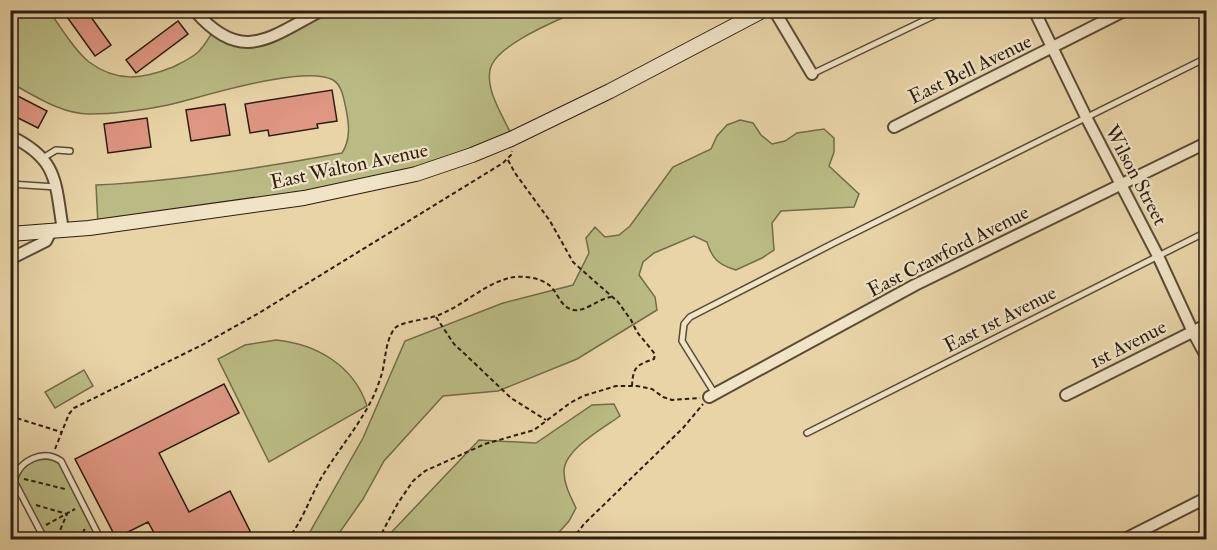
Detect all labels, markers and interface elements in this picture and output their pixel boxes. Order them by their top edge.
street label: East Bell Avenue [904,28,1036,110]
street label: Wilson Street [1099,120,1173,230]
street label: East Walton Avenue [268,137,430,195]
street label: East Crawford Avenue [863,200,1033,302]
street label: East 1st Avenue [940,280,1060,358]
street label: 1st Avenue [1086,314,1170,374]

